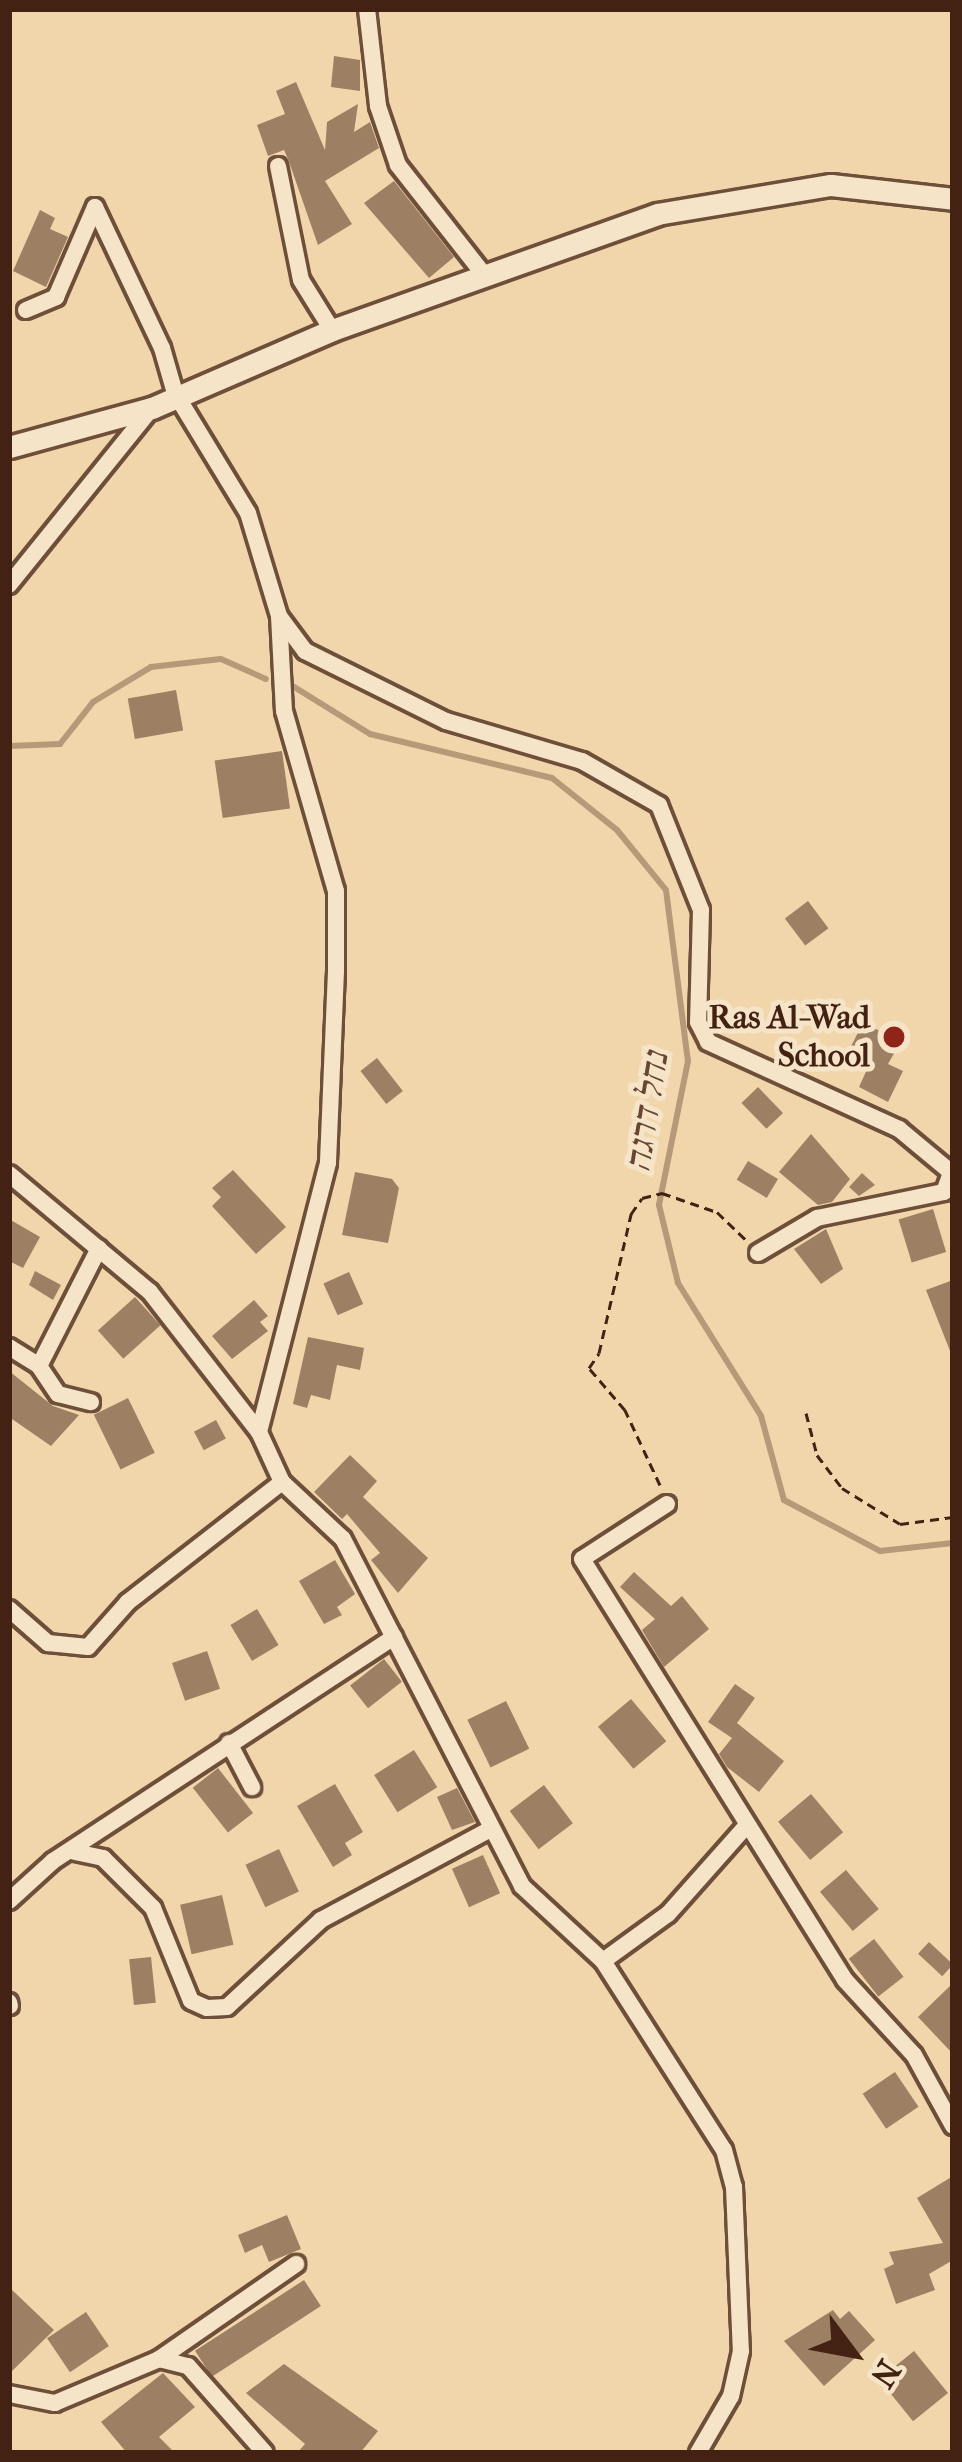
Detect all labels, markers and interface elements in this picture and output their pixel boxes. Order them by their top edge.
place label: Ras Al-Wad School [709,998,870,1076]
marker: Ras Al-Wad School [881,1024,907,1050]
water label: נחל דרגה [616,1049,678,1175]
north arrow [794,2294,914,2414]
text: N [862,2352,908,2394]

